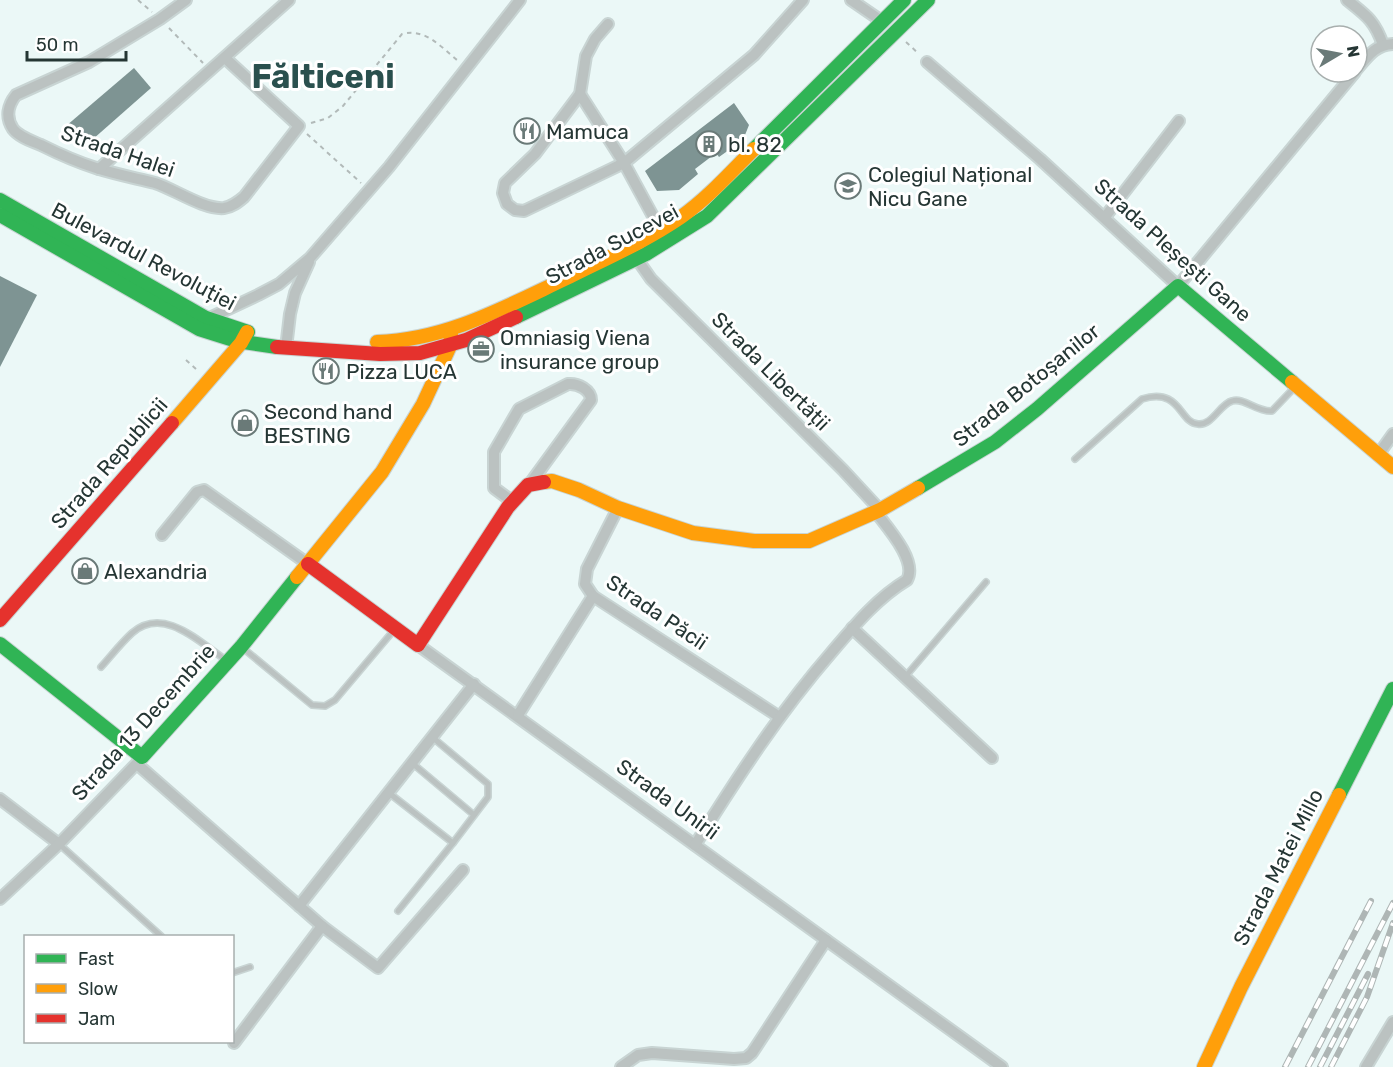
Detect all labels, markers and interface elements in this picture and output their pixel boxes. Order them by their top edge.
scale bar [27,24,126,62]
north arrow [1309,24,1369,84]
text: 50 m [36,34,79,56]
text: N [1343,44,1364,59]
district label: Fălticeni [251,57,395,96]
restaurant icon: Mamuca [512,116,542,146]
place label: Mamuca [546,119,629,144]
street label: Strada Halei [58,120,178,182]
building icon: bl. 82 [694,129,724,159]
place label: bl. 82 [728,132,782,157]
place label: Colegiul Național Nicu Gane [868,162,1032,211]
school or university icon: Colegiul Național Nicu Gane [833,171,863,201]
street label: Strada Pleșești Gane [1089,173,1257,327]
street label: Bulevardul Revoluției [47,197,241,315]
street label: Strada Sucevei [541,199,683,289]
street label: Strada Libertății [707,307,835,435]
street label: Strada Botoșanilor [948,318,1104,452]
place label: Omniasig Viena insurance group [500,325,659,374]
office icon: Omniasig Viena insurance group [466,334,496,364]
restaurant icon: Pizza LUCA [311,356,341,386]
place label: Pizza LUCA [346,359,457,384]
street label: Strada Republicii [45,393,173,533]
place label: Second hand BESTING [264,399,392,448]
shop icon: Second hand BESTING [230,408,260,438]
shop icon: Alexandria [70,556,100,586]
place label: Alexandria [104,559,207,584]
street label: Strada Păcii [602,569,712,655]
street label: Strada 13 Decembrie [66,638,220,806]
street label: Strada Unirii [612,753,724,845]
street label: Strada Matei Millo [1228,785,1328,949]
legend [24,935,234,1043]
text: Fast [78,948,114,970]
text: Slow [78,978,118,1000]
text: Jam [78,1008,115,1030]

